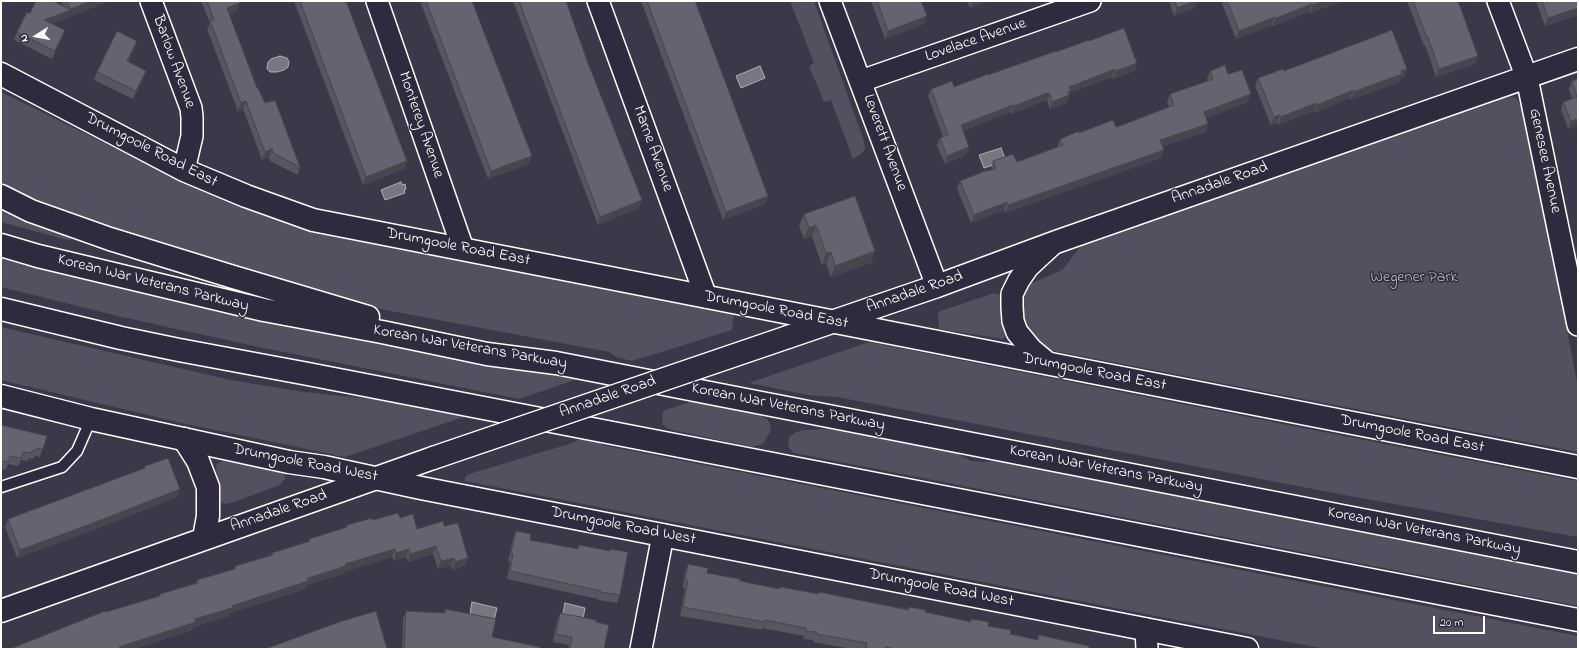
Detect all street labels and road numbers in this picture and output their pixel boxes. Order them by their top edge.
street label: Barlow Avenue [147,13,199,111]
street label: Lovelace Avenue [923,15,1029,67]
street label: Monterey Avenue [393,69,447,181]
street label: Leverett Avenue [858,92,910,194]
street label: Marne Avenue [628,103,676,195]
street label: Genesee Avenue [1524,107,1564,215]
street label: Drumgoole Road East [82,109,220,193]
street label: Annadale Road [1169,159,1271,209]
street label: Drumgoole Road East [384,225,532,271]
street label: Korean War Veterans Parkway [55,251,251,317]
street label: Annadale Road [864,268,966,318]
street label: Drumgoole Road East [702,288,850,334]
street label: Korean War Veterans Parkway [372,321,568,375]
street label: Drumgoole Road East [1020,350,1168,396]
street label: Annadale Road [557,373,659,423]
street label: Korean War Veterans Parkway [690,380,886,436]
street label: Drumgoole Road East [1338,412,1486,458]
street label: Drumgoole Road West [231,441,379,487]
street label: Korean War Veterans Parkway [1008,442,1204,498]
street label: Annadale Road [228,487,330,537]
street label: Drumgoole Road West [549,504,697,550]
street label: Korean War Veterans Parkway [1326,504,1522,560]
street label: Drumgoole Road West [867,566,1015,612]

